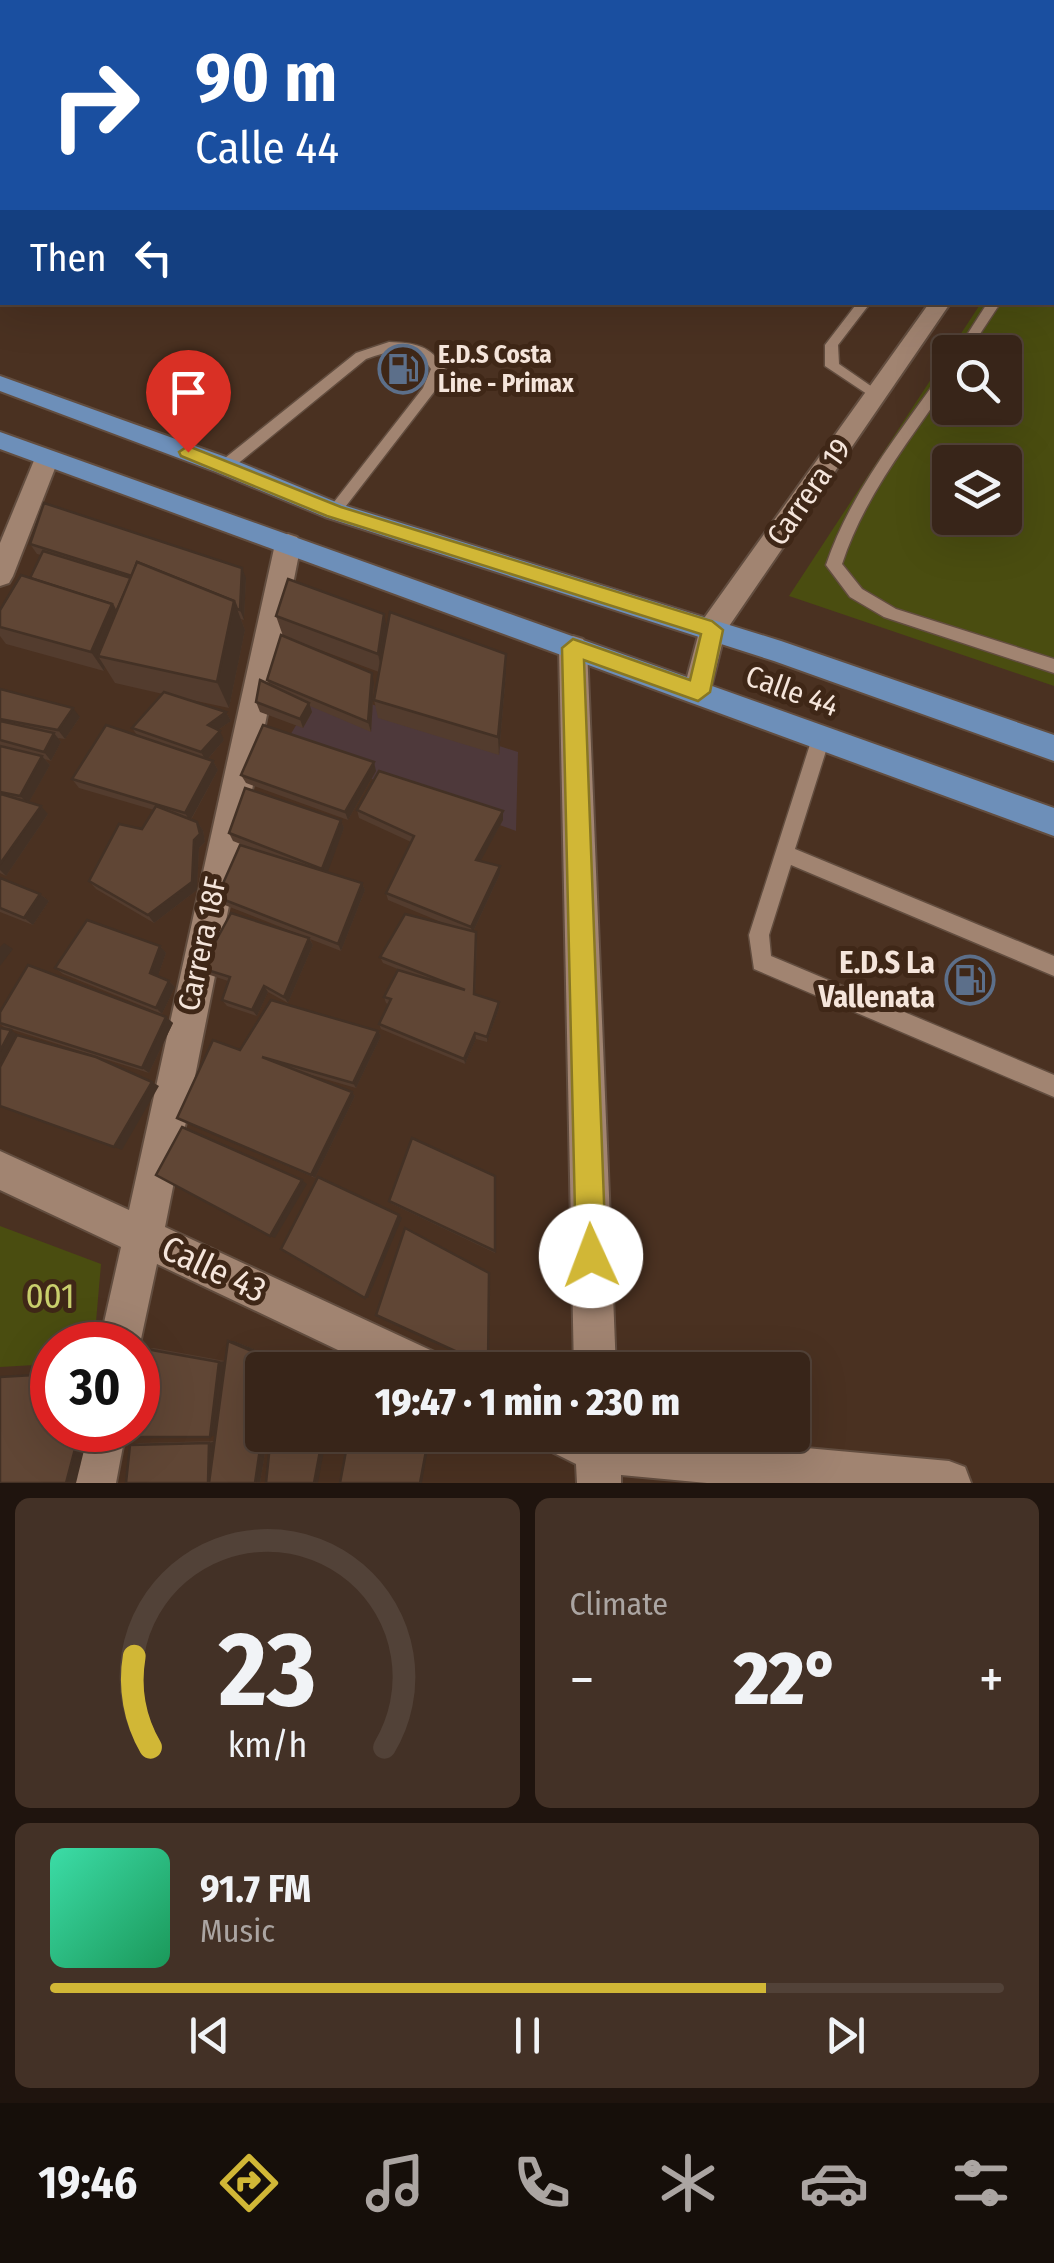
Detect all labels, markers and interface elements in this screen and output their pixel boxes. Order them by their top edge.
text: 90 m [195,36,337,120]
icon: right [30,40,160,170]
text: Calle 44 [195,121,339,175]
icon: left [126,230,181,285]
text: Then [30,235,106,281]
map controls [932,335,1022,535]
button: search [932,335,1022,425]
place label: E.D.S Costa Line - Primax [438,340,574,399]
fuel station icon: E.D.S Costa Line - Primax [377,343,429,395]
pin [146,350,231,453]
icon: arrive [161,365,216,420]
street label: Carrera 19 [759,432,859,552]
button: layers [932,445,1022,535]
street label: Calle 44 [741,658,843,724]
street label: Carrera 18F [170,874,234,1014]
place label: E.D.S La Vallenata [818,945,935,1015]
fuel station icon: E.D.S La Vallenata [944,954,996,1006]
position arrow [539,1204,643,1308]
street label: Calle 43 [155,1227,273,1311]
park label: 001 [25,1275,75,1317]
speed limit sign: 30 [30,1322,160,1452]
text: 19:47 · 1 min · 230 m [375,1379,680,1425]
text: Climate [570,1585,668,1623]
text: 23 [218,1608,316,1733]
text: 22° [734,1634,839,1724]
text: − [570,1647,594,1713]
text: + [979,1647,1004,1713]
text: km/h [227,1724,307,1766]
text: 91.7 FM [200,1866,311,1912]
text: Music [200,1912,275,1950]
icon: previous [182,2008,237,2063]
icon: pause [500,2008,555,2063]
icon: next [818,2008,873,2063]
icon: directions [214,2148,284,2218]
icon: music [360,2148,430,2218]
icon: phone [507,2148,577,2218]
icon: climate [653,2148,723,2218]
icon: car [799,2148,869,2218]
icon: filters [946,2148,1016,2218]
text: 19:46 [38,2156,137,2210]

